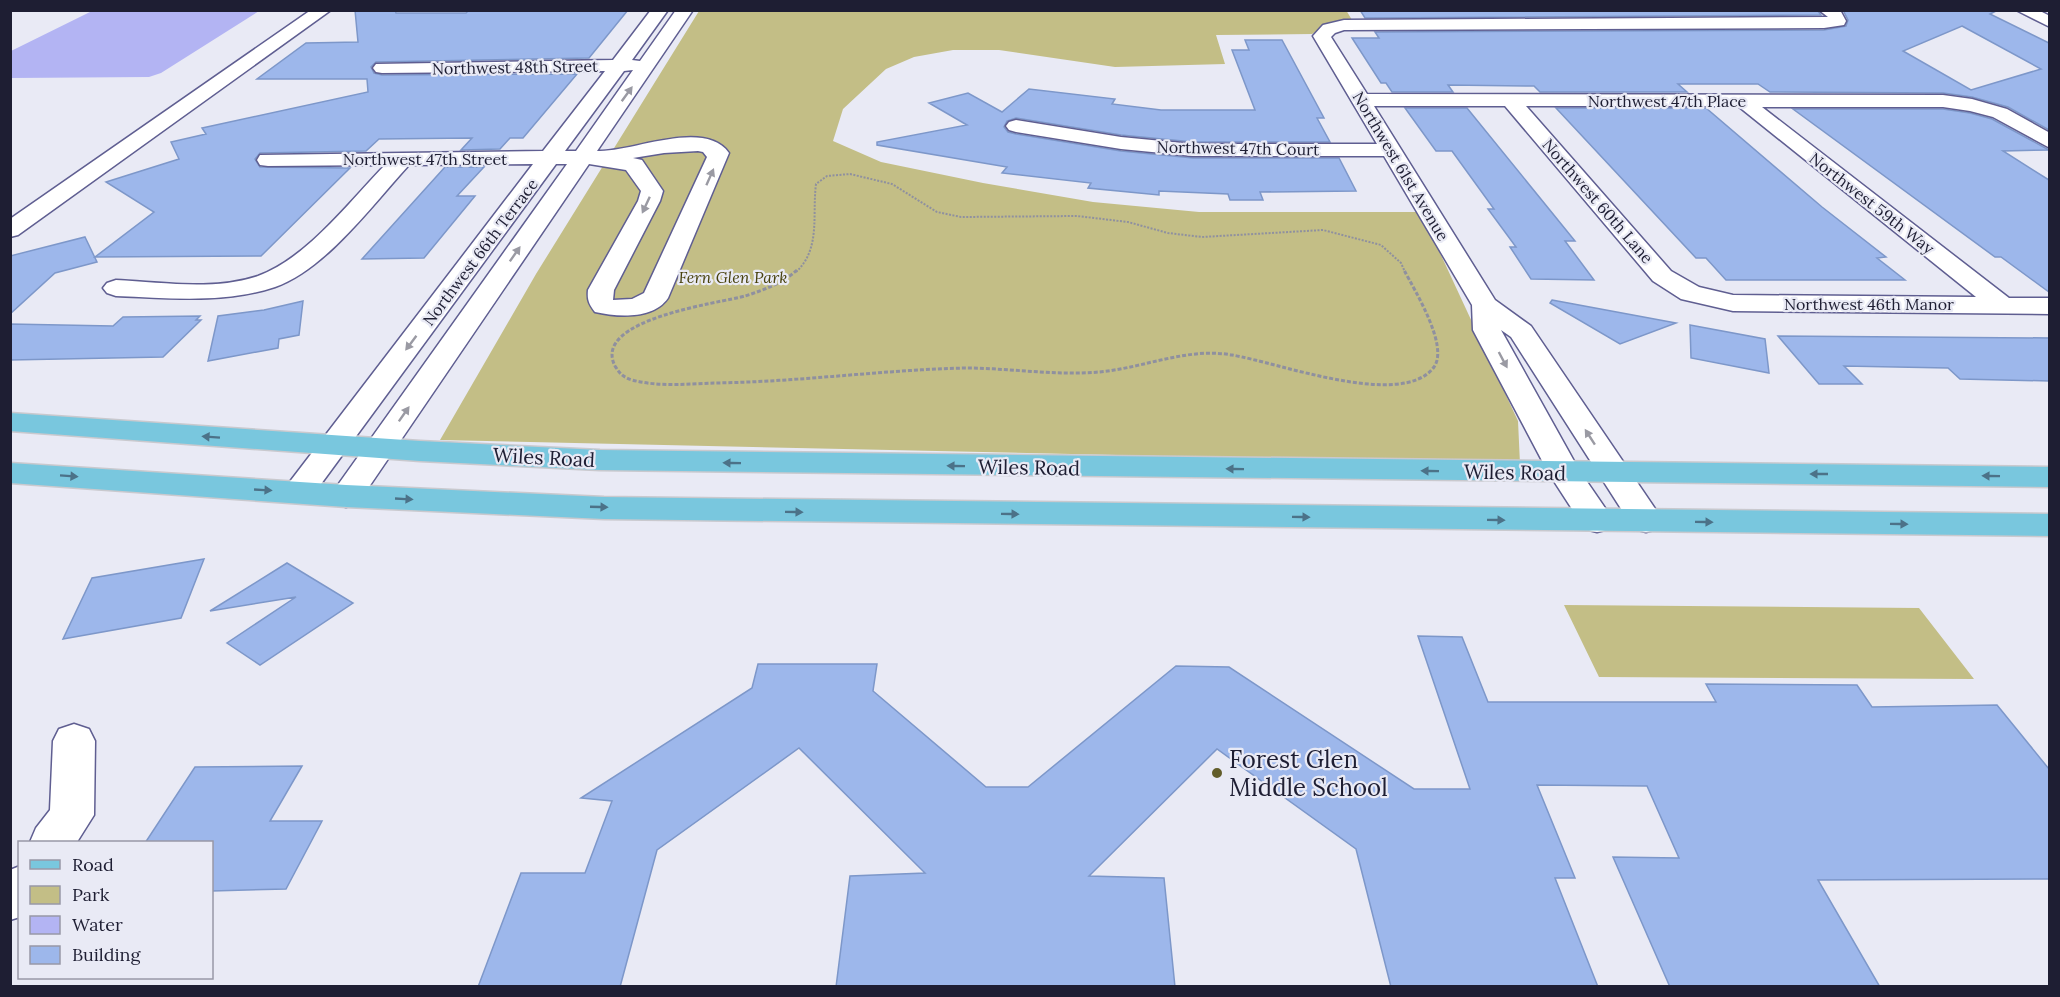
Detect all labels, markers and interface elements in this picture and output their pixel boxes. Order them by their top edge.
street label: Northwest 48th Street [432,56,599,78]
one-way arrow [621,87,633,103]
street label: Northwest 61st Avenue [1349,88,1454,244]
street label: Northwest 47th Place [1588,91,1747,111]
street label: Northwest 60th Lane [1538,135,1658,268]
street label: Northwest 47th Court [1157,137,1320,159]
street label: Northwest 59th Way [1806,148,1939,258]
street label: Northwest 47th Street [343,149,508,169]
one-way arrow [705,168,715,186]
street label: Northwest 66th Terrace [418,174,542,329]
one-way arrow [642,196,651,213]
one-way arrow [509,246,521,262]
park label: Fern Glen Park [679,267,787,287]
street label: Northwest 46th Manor [1784,294,1954,314]
one-way arrow [404,335,417,351]
one-way arrow [1498,351,1508,368]
one-way arrow [398,406,409,422]
one-way arrow [1585,429,1596,446]
one-way arrow [202,432,221,442]
street label: Wiles Road [492,442,596,472]
street label: Wiles Road [978,454,1080,480]
one-way arrow [723,458,742,468]
street label: Wiles Road [1464,459,1566,485]
one-way arrow [946,461,965,471]
one-way arrow [1225,464,1244,474]
one-way arrow [1420,466,1439,476]
one-way arrow [1809,470,1828,479]
one-way arrow [1982,471,2001,481]
one-way arrow [59,472,78,481]
one-way arrow [254,486,273,495]
one-way arrow [395,494,414,503]
one-way arrow [589,503,608,512]
one-way arrow [784,507,803,516]
one-way arrow [1000,509,1019,519]
one-way arrow [1291,512,1310,522]
one-way arrow [1486,515,1505,525]
one-way arrow [1695,517,1714,527]
one-way arrow [1890,519,1909,529]
place label: Forest Glen Middle School [1229,744,1388,803]
marker: Forest Glen Middle School [1210,766,1224,780]
legend [18,841,213,979]
text: Road [72,853,114,876]
text: Park [72,883,110,906]
text: Water [72,913,123,936]
text: Building [72,943,142,966]

